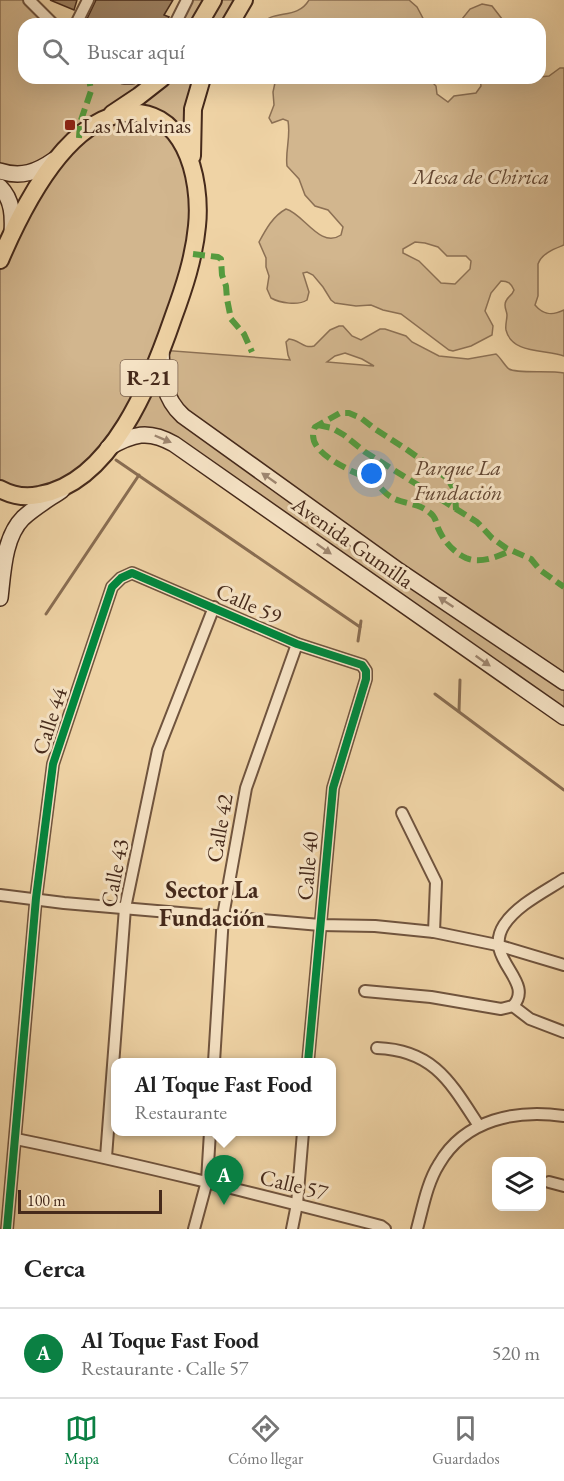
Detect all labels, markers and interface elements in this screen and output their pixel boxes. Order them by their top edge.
search box [18,18,546,84]
icon: search [39,35,72,68]
text: Buscar aquí [87,37,185,66]
place label: Las Malvinas [82,111,191,140]
marker: Las Malvinas [63,118,77,132]
park label: Mesa de Chirica [411,162,549,191]
road number: R-21 [120,360,178,396]
one-way arrow [154,434,172,444]
park label: Parque La Fundación [413,453,502,507]
your location [357,459,386,488]
one-way arrow [262,472,278,484]
street label: Avenida Gumilla [285,489,419,595]
one-way arrow [315,543,331,555]
street label: Calle 59 [211,576,287,631]
one-way arrow [439,596,455,608]
one-way arrow [476,654,491,666]
street label: Calle 44 [25,683,74,758]
street label: Calle 42 [199,791,240,865]
street label: Calle 40 [290,830,325,902]
street label: Calle 43 [94,836,135,910]
district label: Sector La Fundación [159,874,265,933]
popup [111,1058,336,1136]
text: Al Toque Fast Food [134,1070,313,1099]
text: Restaurante [134,1099,227,1125]
pin: A [204,1156,244,1205]
map controls [492,1157,546,1211]
button: layers [492,1157,546,1211]
street label: Calle 57 [257,1162,331,1207]
scale bar [18,1187,162,1214]
text: 100 m [27,1190,66,1211]
text: Cerca [24,1251,85,1285]
text: Al Toque Fast Food [81,1326,259,1355]
text: A [36,1340,51,1366]
text: 520 m [492,1340,540,1366]
text: Restaurante · Calle 57 [81,1355,248,1381]
tab: Mapa [64,1412,99,1469]
tab: Cómo llegar [228,1412,303,1469]
tab: Guardados [432,1412,500,1469]

